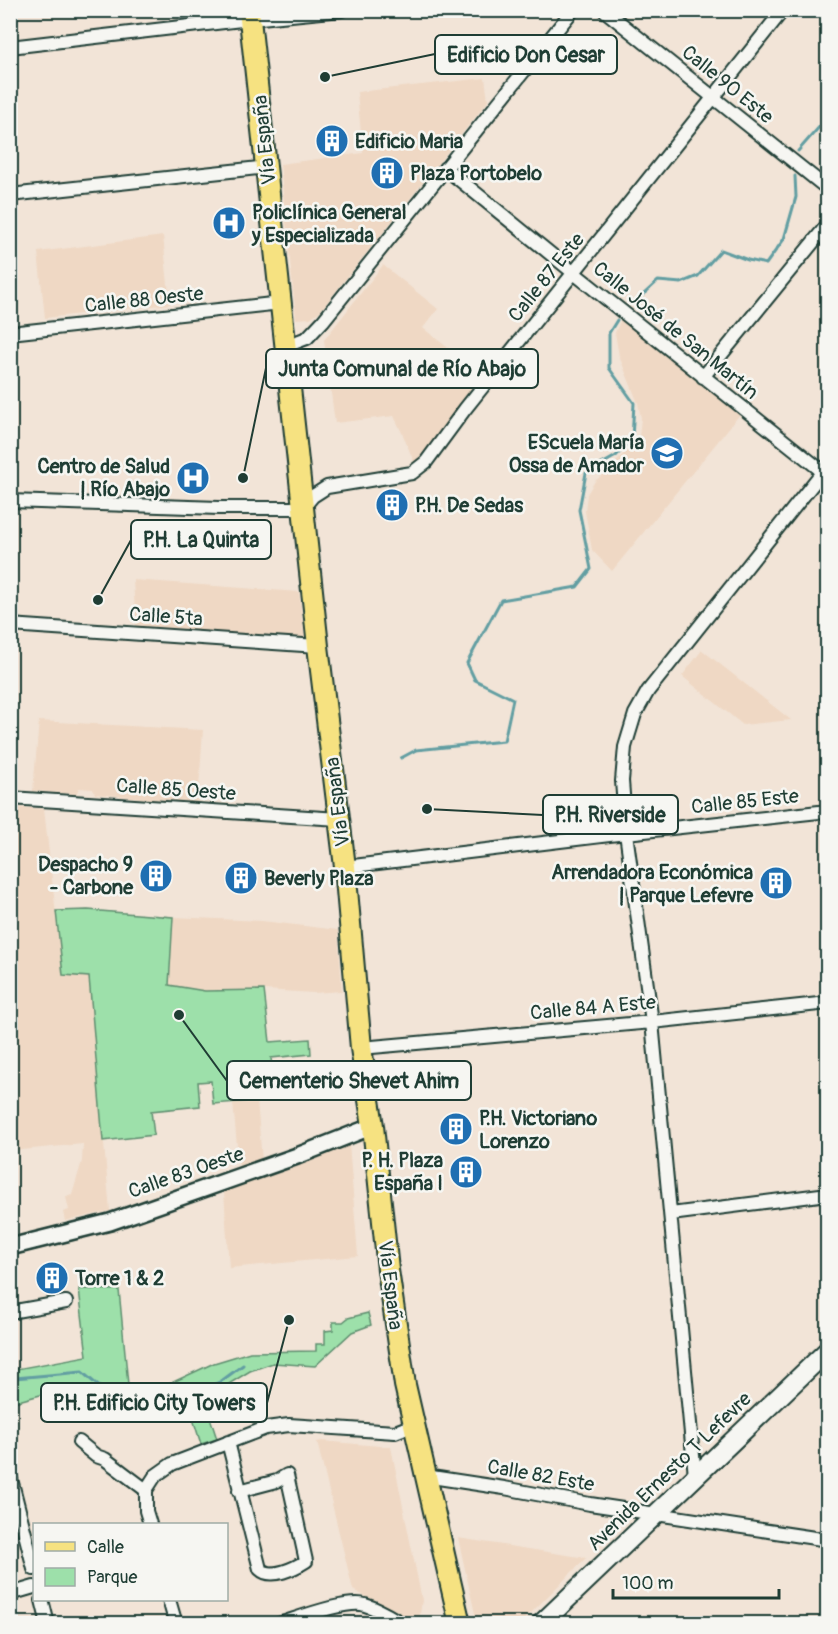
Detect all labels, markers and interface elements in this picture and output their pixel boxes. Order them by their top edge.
callout: Edificio Don Cesar [435,35,617,74]
street label: Calle 90 Este [677,40,779,129]
text: Edificio Don Cesar [447,42,606,69]
street label: Vía España [247,94,282,186]
building icon: Edificio Maria [314,123,350,159]
place label: Edificio Maria [355,129,463,154]
building icon: Plaza Portobelo [369,155,405,191]
place label: Plaza Portobelo [410,161,542,186]
place label: Policlínica General y Especializada [251,200,406,248]
hospital icon: Policlínica General y Especializada [211,205,247,241]
street label: Calle 87 Este [503,228,590,327]
street label: Calle José de San Martín [588,256,763,405]
street label: Calle 88 Oeste [83,281,205,318]
callout: Junta Comunal de Río Abajo [266,349,538,388]
text: Junta Comunal de Río Abajo [278,356,527,383]
place label: EScuela María Ossa de Amador [509,430,645,478]
school or university icon: EScuela María Ossa de Amador [649,435,685,471]
place label: Centro de Salud | Río Abajo [37,454,170,502]
hospital icon: Centro de Salud | Río Abajo [175,460,211,496]
building icon: P.H. De Sedas [374,487,410,523]
place label: P.H. De Sedas [415,493,523,518]
callout: P.H. La Quinta [131,520,271,559]
text: P.H. La Quinta [143,527,259,554]
street label: Calle 5ta [128,601,204,632]
street label: Vía España [320,756,355,848]
street label: Calle 85 Oeste [115,773,237,806]
street label: Calle 85 Este [690,783,800,820]
callout: P.H. Riverside [543,795,678,834]
text: P.H. Riverside [554,802,666,829]
place label: Despacho 9 - Carbone [38,852,134,900]
building icon: Despacho 9 - Carbone [138,858,174,894]
building icon: Beverly Plaza [223,860,259,896]
place label: Arrendadora Económica | Parque Lefevre [551,860,754,908]
building icon: Arrendadora Económica | Parque Lefevre [758,865,794,901]
place label: Beverly Plaza [264,866,374,891]
street label: Calle 84 A Este [529,990,657,1025]
callout: Cementerio Shevet Ahim [227,1061,471,1100]
text: Cementerio Shevet Ahim [239,1068,459,1095]
place label: P.H. Victoriano Lorenzo [479,1106,597,1154]
building icon: P.H. Victoriano Lorenzo [438,1111,474,1147]
street label: Calle 83 Oeste [125,1141,247,1204]
place label: P. H. Plaza España I [361,1148,443,1196]
building icon: P. H. Plaza España I [448,1154,484,1190]
street label: Vía España [373,1239,408,1331]
building icon: Torre 1 & 2 [34,1260,70,1296]
place label: Torre 1 & 2 [74,1266,164,1291]
callout: P.H. Edificio City Towers [41,1383,267,1422]
street label: Avenida Ernesto T Lefevre [582,1386,757,1556]
text: P.H. Edificio City Towers [53,1390,256,1417]
street label: Calle 82 Este [485,1454,597,1497]
legend [33,1523,228,1601]
text: Calle [87,1536,124,1559]
scale bar [613,1562,780,1600]
text: Parque [87,1566,137,1589]
text: 100 m [622,1572,674,1595]

